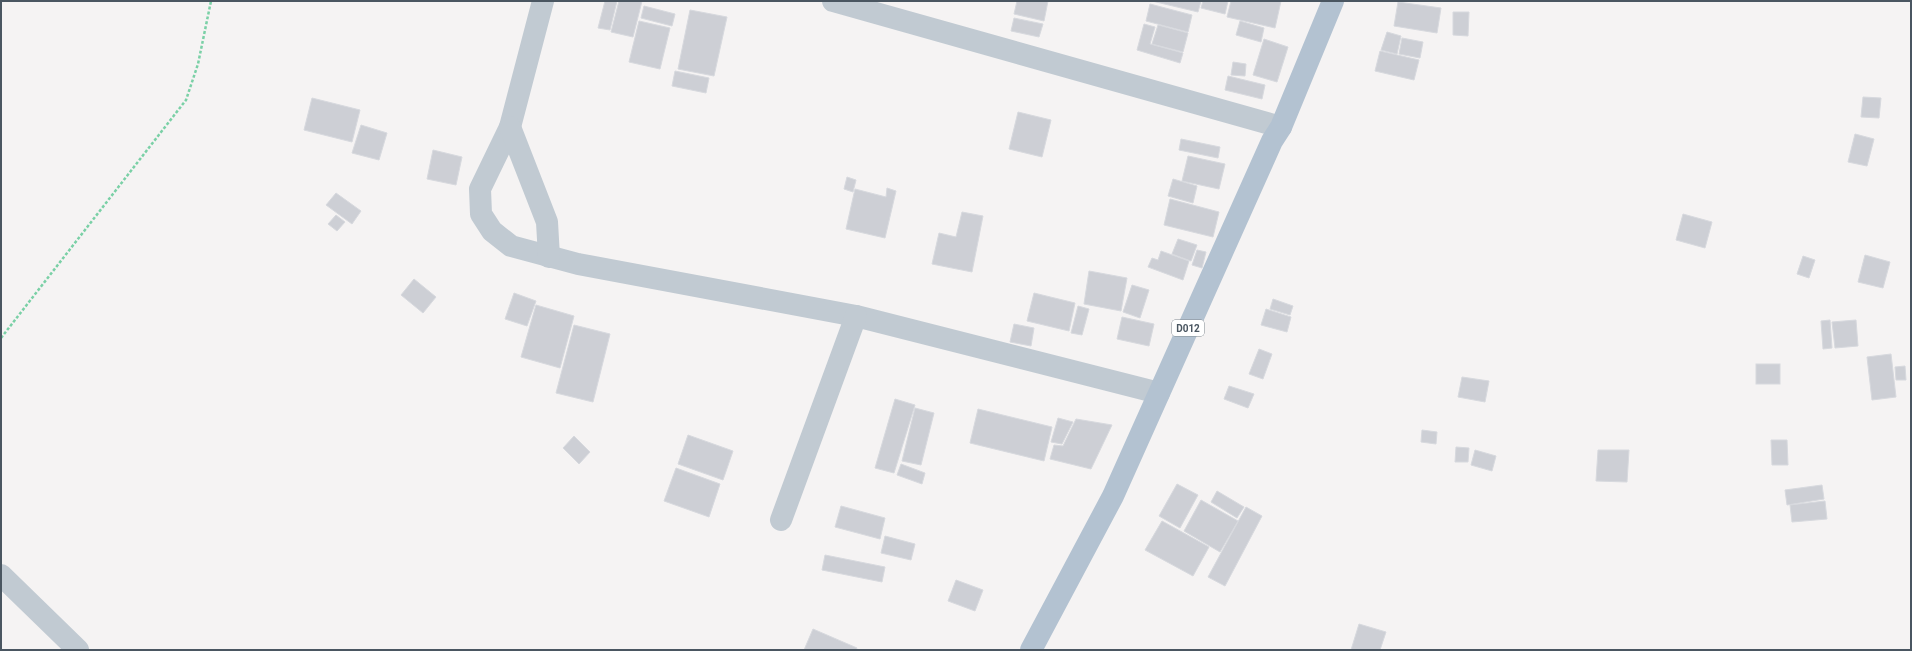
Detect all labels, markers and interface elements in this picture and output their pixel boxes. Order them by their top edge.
road number: D012 [1172,320,1204,336]

